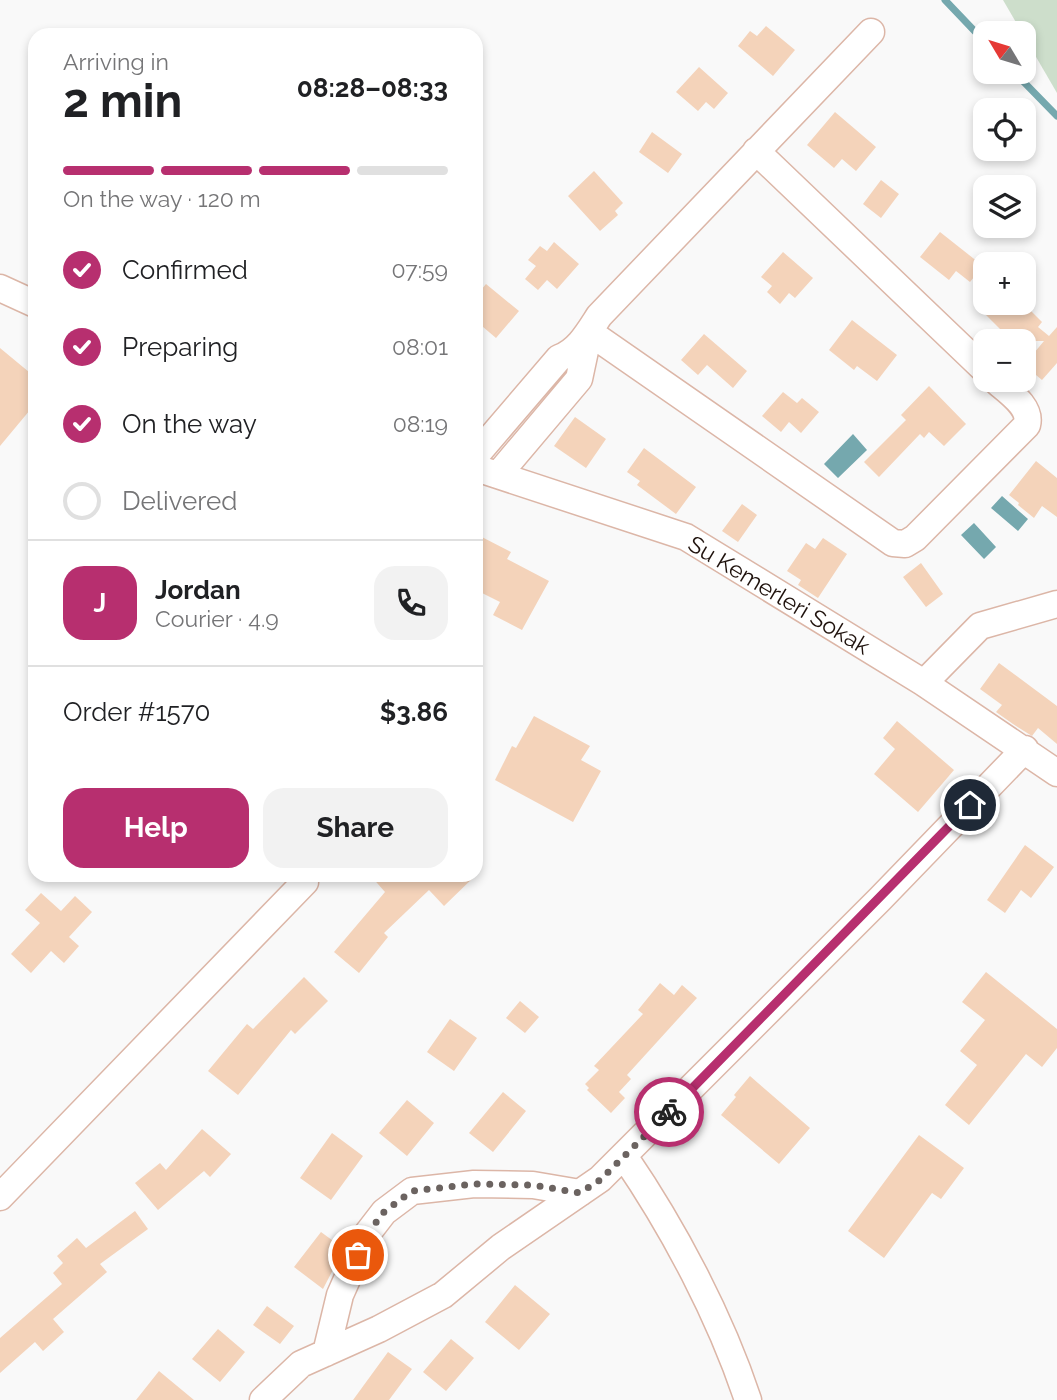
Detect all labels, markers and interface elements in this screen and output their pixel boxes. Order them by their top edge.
north arrow [973,21,1036,84]
map controls [973,21,1036,392]
text: Arriving in [63,48,169,75]
text: 08:28–08:33 [297,73,448,103]
text: 2 min [63,74,182,128]
button: locate [973,98,1036,161]
button: layers [973,175,1036,238]
text: On the way · 120 m [63,185,261,212]
icon: check [63,251,101,289]
button: + [973,252,1036,315]
text: Confirmed [122,255,248,285]
text: 07:59 [391,256,448,283]
icon: check [63,328,101,366]
button: − [973,329,1036,392]
text: Preparing [122,332,238,362]
text: 08:01 [392,333,448,360]
icon: check [63,405,101,443]
text: On the way [122,409,257,439]
text: 08:19 [393,410,448,437]
text: Delivered [122,486,237,516]
street label: Su Kemerleri Sokak [684,530,875,659]
button: phone [374,566,448,640]
text: Jordan [155,575,241,605]
text: J [94,588,106,618]
text: Courier · 4.9 [155,605,279,632]
text: Order #1570 [63,697,210,727]
text: $3.86 [380,697,448,727]
pin [940,775,1000,835]
icon: home [951,786,989,824]
button: Help [63,788,249,868]
button: Share [263,788,448,868]
courier [634,1077,704,1147]
icon: bike [650,1093,688,1131]
pin [328,1225,388,1285]
icon: bag [339,1236,377,1274]

